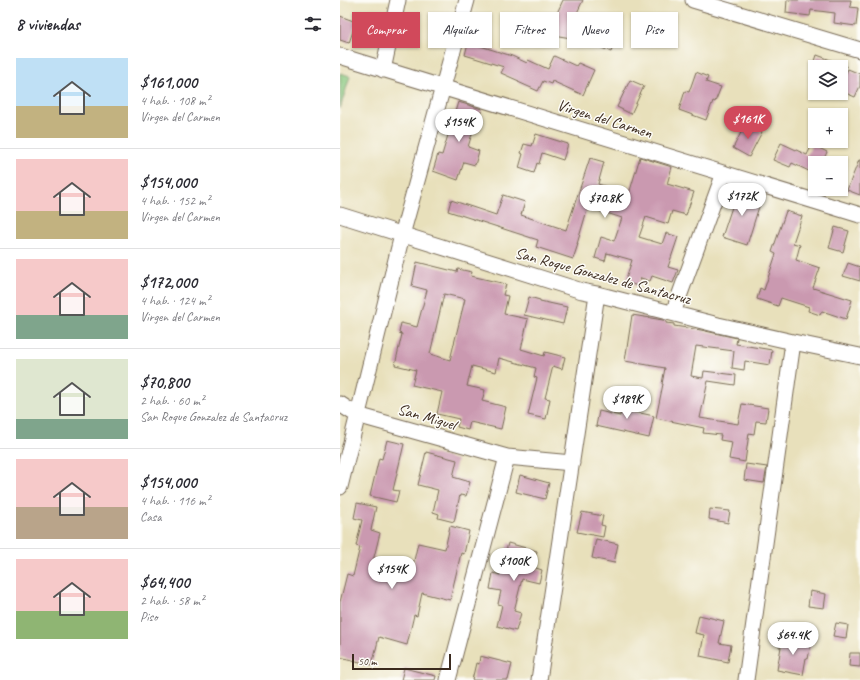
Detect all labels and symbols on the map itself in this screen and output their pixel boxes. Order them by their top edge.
street label: Virgen del Carmen [555,95,655,143]
pin: $161K [720,106,776,140]
pin: $154K [431,109,487,143]
pin: $172K [714,183,770,217]
pin: $70.8K [572,185,638,219]
street label: San Roque Gonzalez de Santacruz [513,243,694,309]
pin: $189K [599,386,655,420]
street label: San Miguel [395,399,461,436]
pin: $100K [486,548,542,582]
pin: $154K [364,556,420,590]
pin: $64.4K [760,622,826,656]
scale bar [352,652,451,671]

